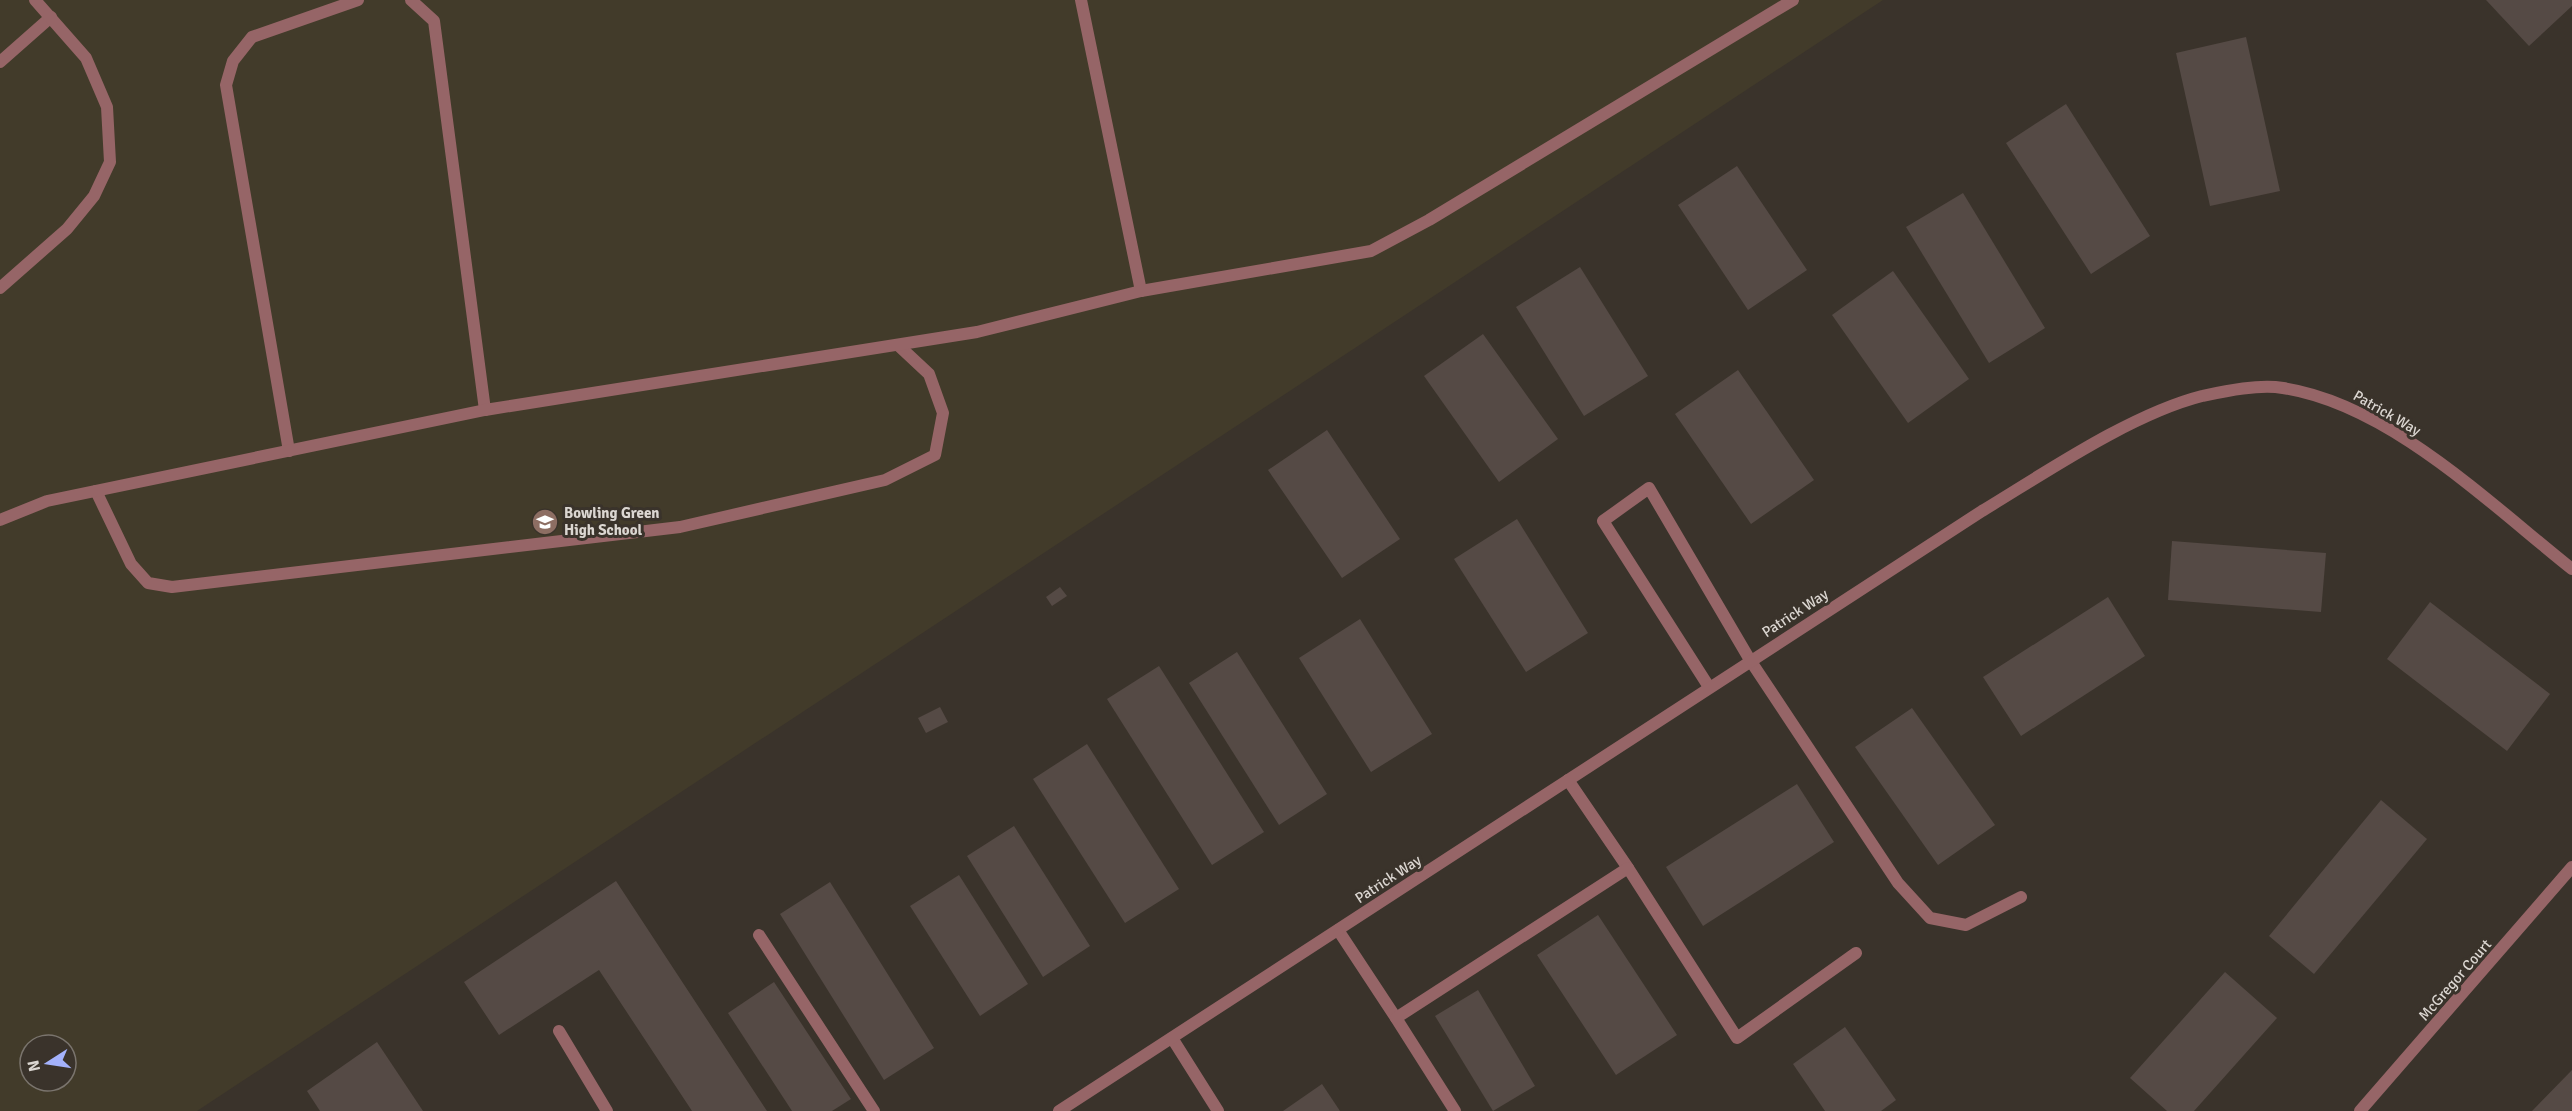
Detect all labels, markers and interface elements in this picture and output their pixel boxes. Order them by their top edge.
street label: Patrick Way [2350,386,2424,440]
place label: Bowling Green High School [564,504,660,539]
school or university icon: Bowling Green High School [530,507,560,537]
street label: Patrick Way [1759,585,1831,641]
street label: Patrick Way [1352,851,1424,907]
street label: McGregor Court [2415,936,2495,1024]
north arrow [18,1033,78,1093]
text: N [23,1058,45,1073]

